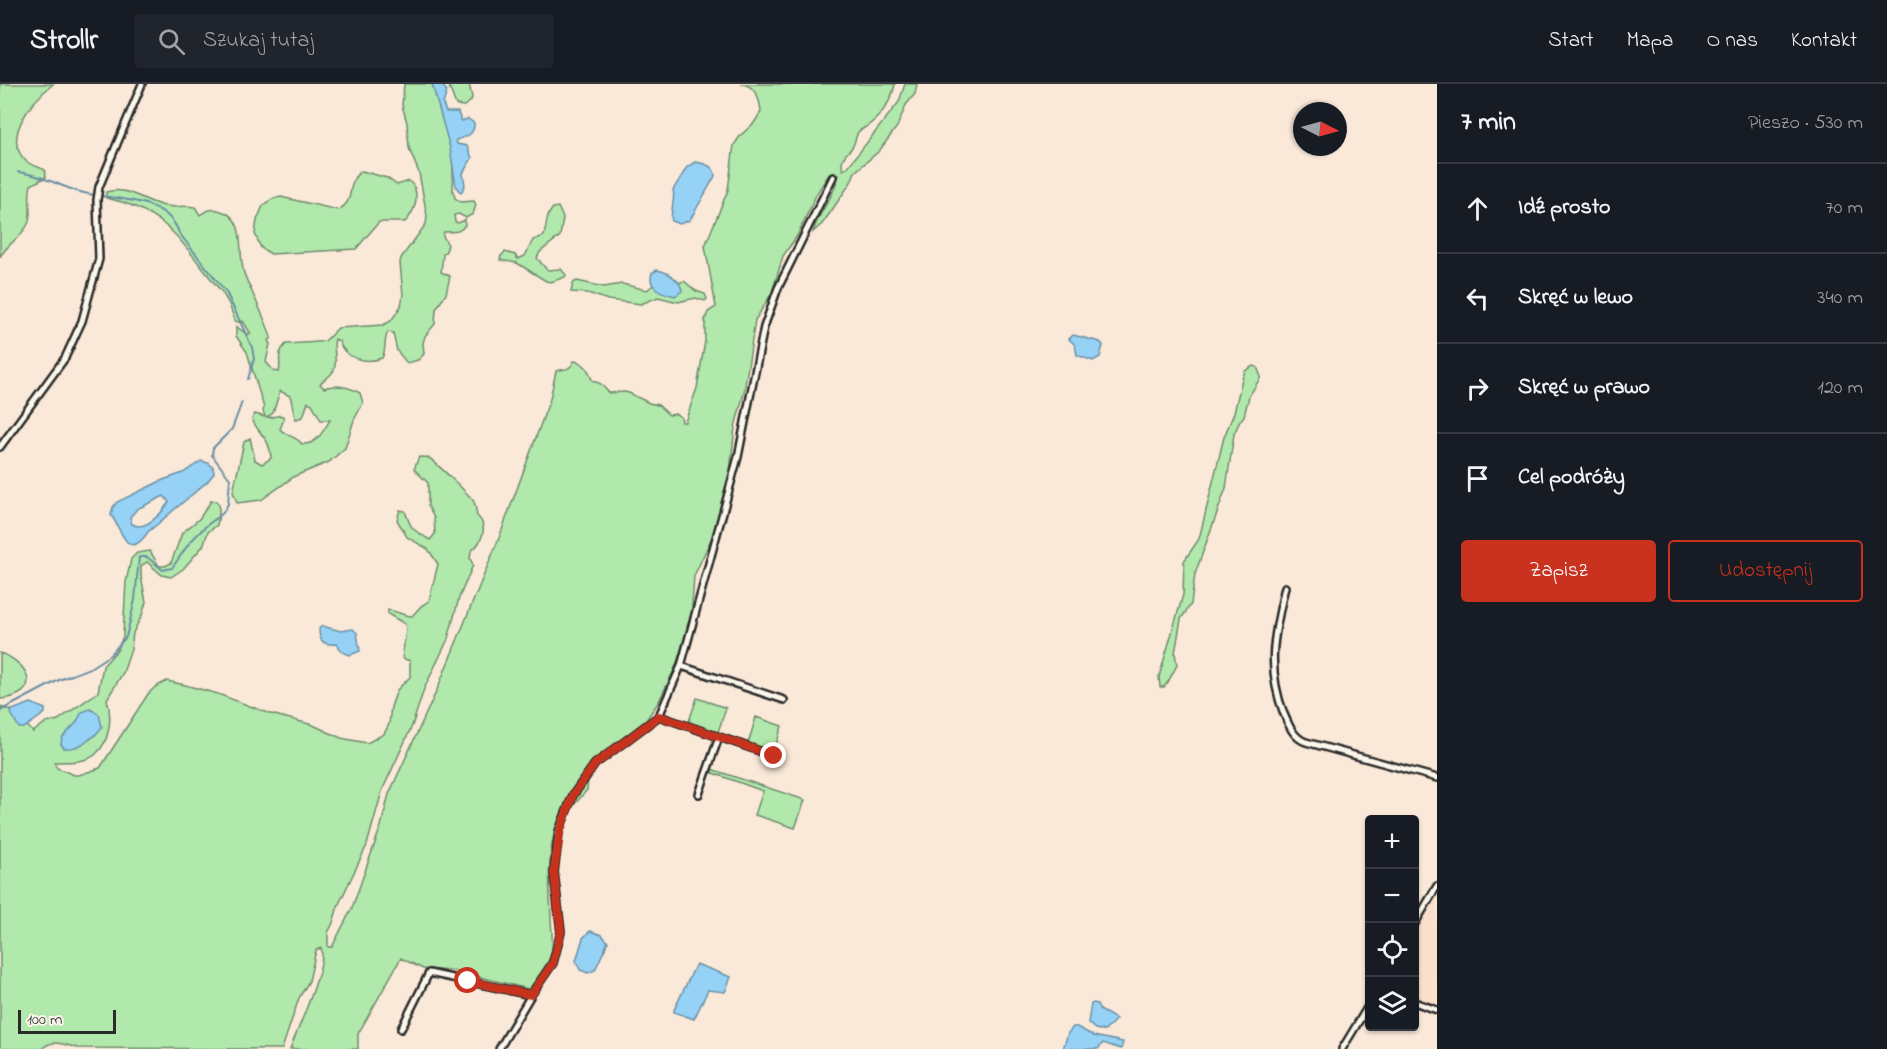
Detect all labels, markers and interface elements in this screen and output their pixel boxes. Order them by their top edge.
search box [134,14,554,68]
text: Strollr [30,21,98,62]
icon: search [155,25,188,58]
text: Szukaj tutaj [203,25,314,57]
text: Start [1548,26,1594,56]
text: Mapa [1627,26,1673,56]
text: O nas [1706,26,1758,56]
text: Kontakt [1791,26,1857,56]
north arrow [1293,102,1347,156]
text: 7 min [1461,104,1516,142]
text: Pieszo · 530 m [1748,109,1863,138]
icon: ahead [1461,192,1494,225]
text: Idź prosto [1518,192,1611,224]
text: 70 m [1826,194,1863,223]
icon: left [1461,282,1494,315]
text: Skręć w lewo [1518,282,1633,314]
text: 340 m [1817,284,1863,313]
icon: right [1461,372,1494,405]
text: Skręć w prawo [1518,372,1650,404]
text: 120 m [1818,374,1863,403]
icon: arrive [1461,462,1494,495]
text: Cel podróży [1518,462,1625,494]
button: Zapisz [1461,540,1656,602]
button: Udostępnij [1668,540,1863,602]
route end [760,742,786,768]
map controls [1365,815,1419,1031]
button: + [1365,815,1419,869]
button: − [1365,869,1419,923]
button: locate [1365,923,1419,977]
route start [454,967,480,993]
button: layers [1365,977,1419,1031]
scale bar [18,1007,116,1034]
text: 100 m [27,1008,62,1032]

